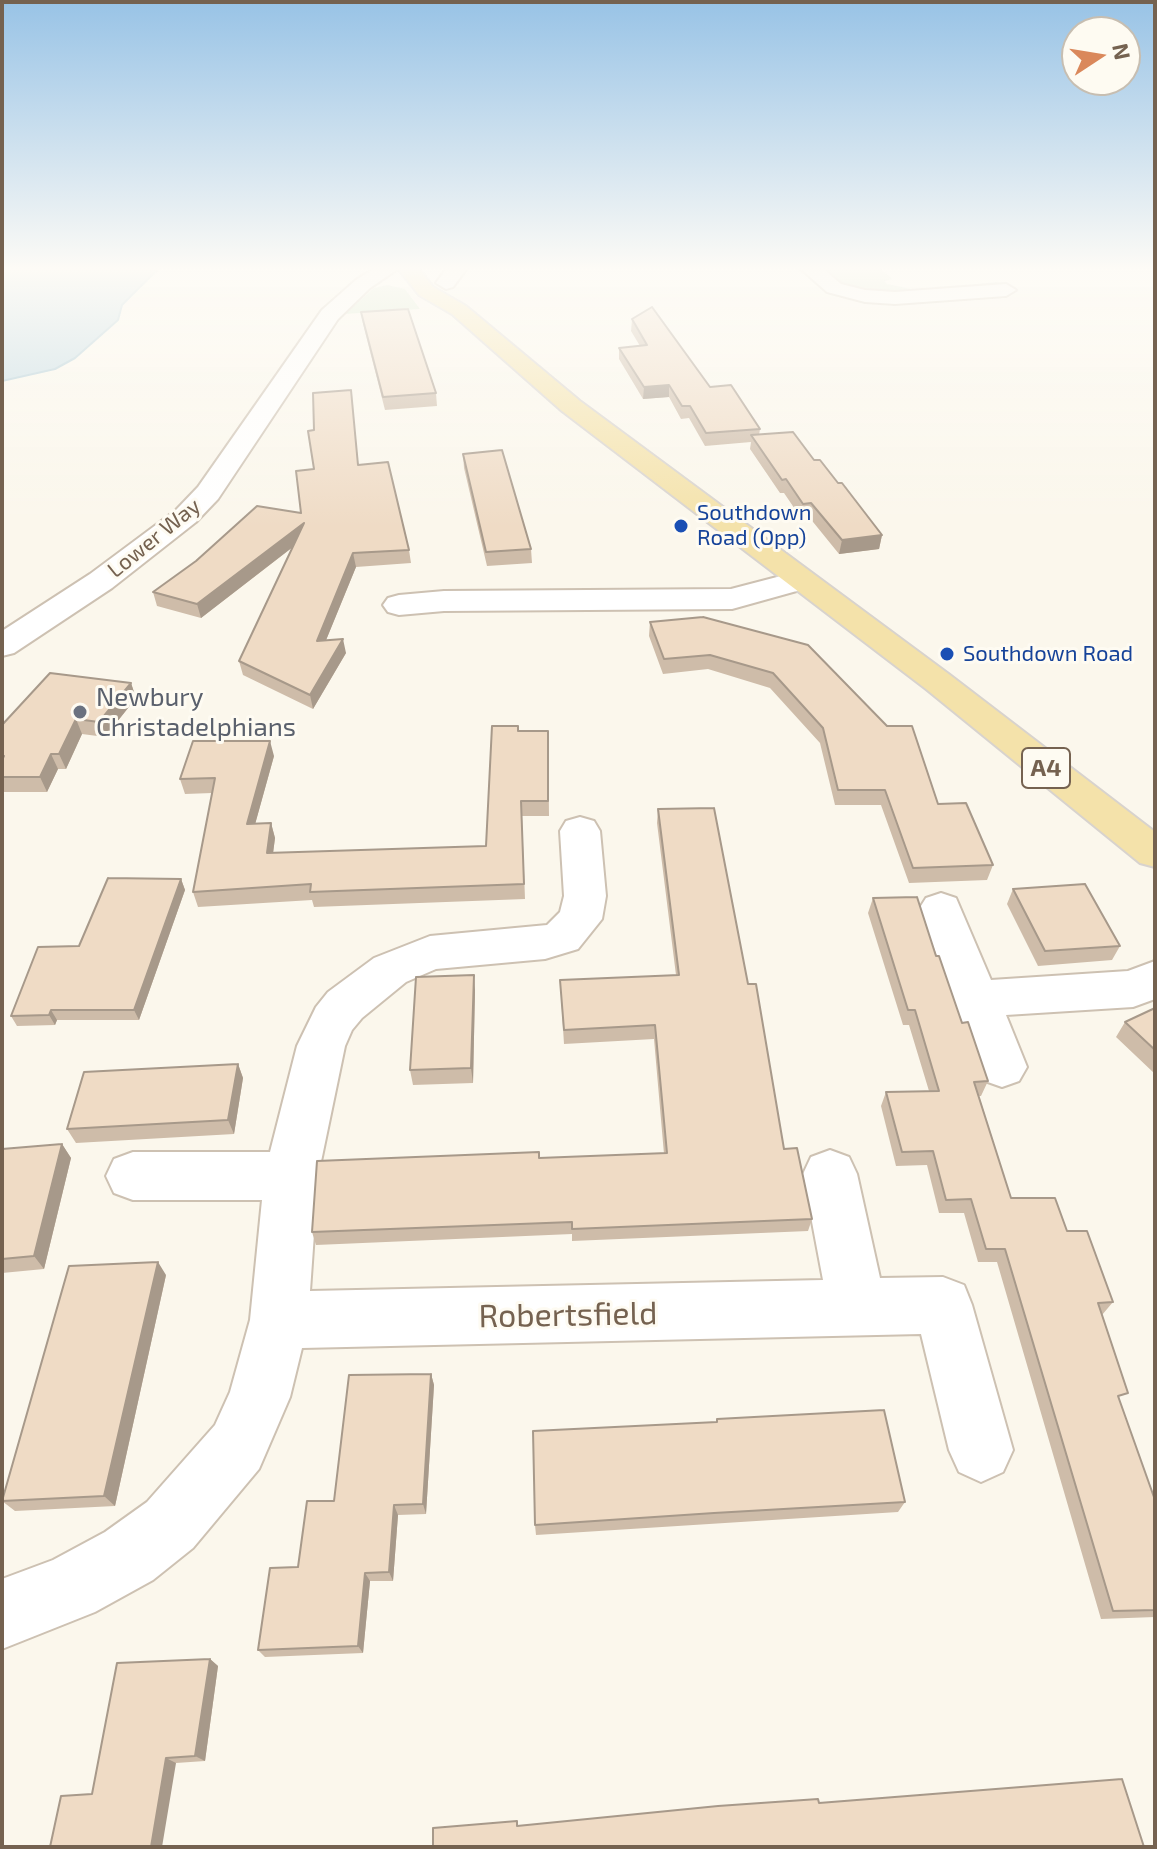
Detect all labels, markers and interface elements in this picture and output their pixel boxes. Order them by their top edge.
north arrow [1061,16,1141,96]
text: N [1108,41,1137,62]
street label: Lower Way [102,493,206,583]
place label: Southdown Road (Opp) [697,500,811,552]
marker: Southdown Road (Opp) [672,517,690,535]
place label: Southdown Road [963,641,1133,667]
marker: Southdown Road [938,645,956,663]
place label: Newbury Christadelphians [96,681,296,742]
marker: Newbury Christadelphians [71,703,89,721]
road number: A4 [1022,748,1070,788]
street label: Robertsfield [478,1294,658,1336]

